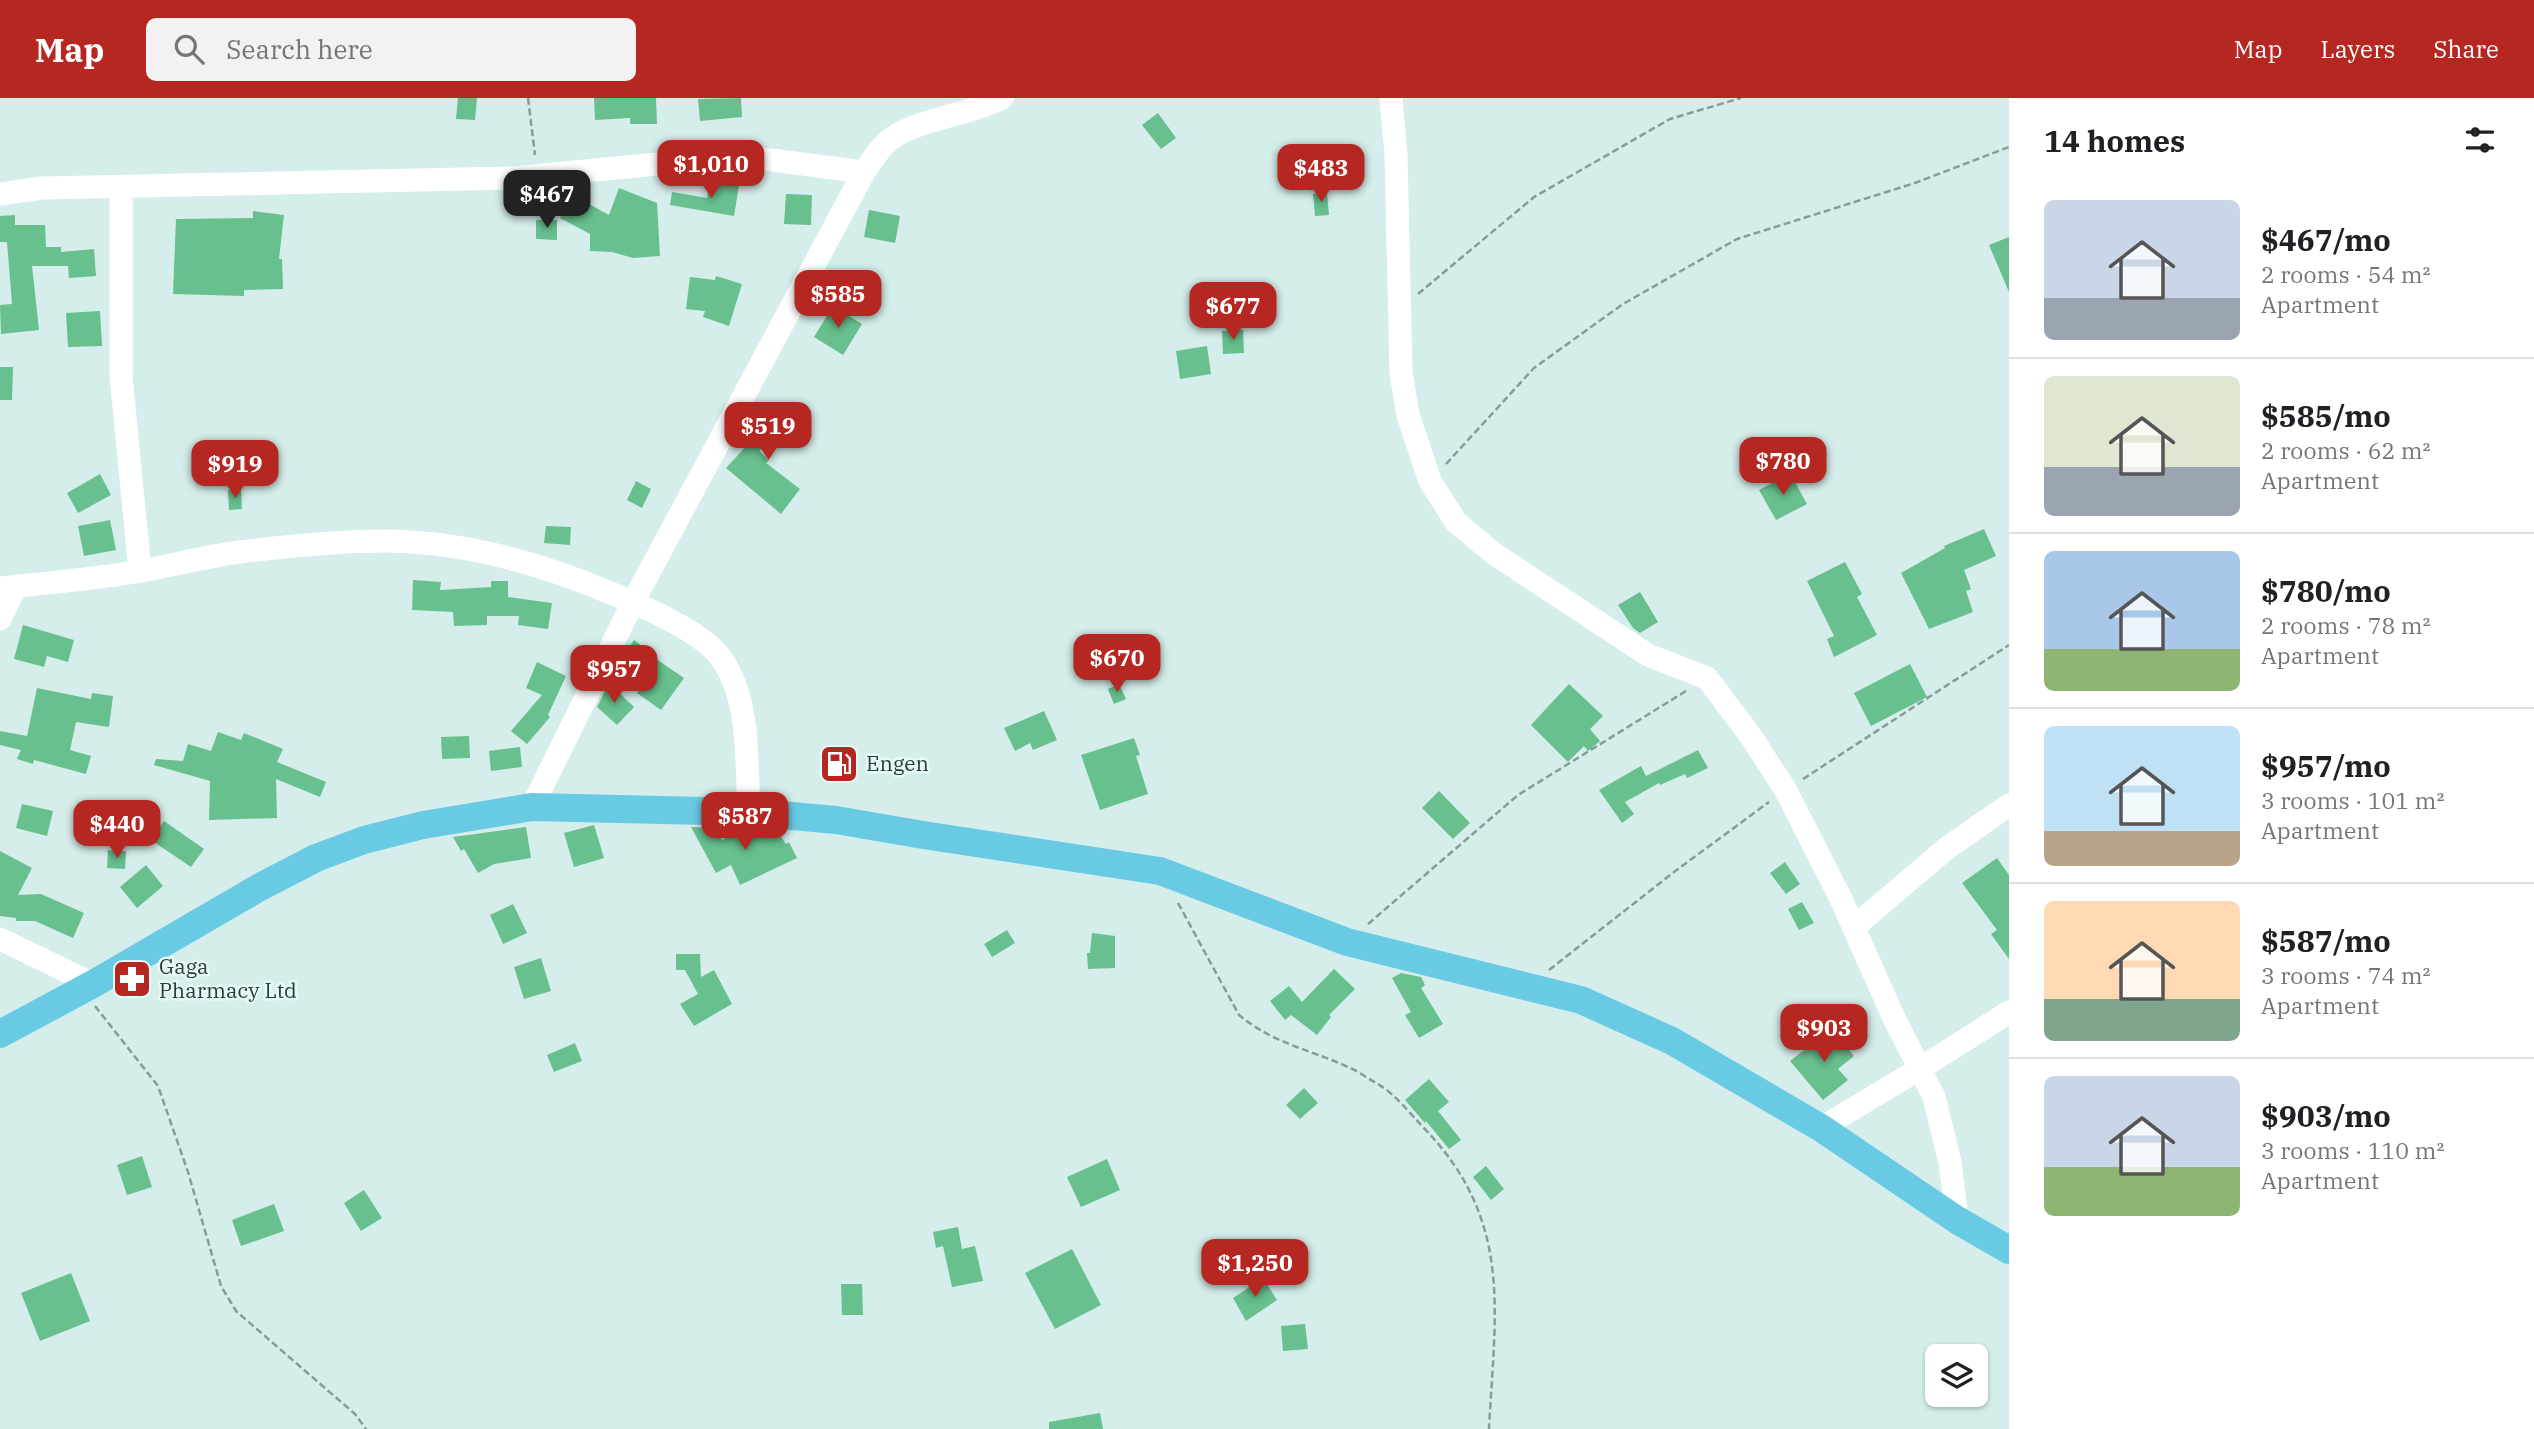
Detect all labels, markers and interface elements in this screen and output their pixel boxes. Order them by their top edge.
search box [146,18,636,81]
text: Map [35,28,104,71]
icon: search [170,30,208,68]
text: Search here [226,32,373,66]
text: Map [2234,33,2282,65]
text: Layers [2320,33,2395,65]
text: Share [2433,33,2499,65]
text: 14 homes [2044,121,2185,160]
icon: filters [2461,121,2499,159]
pin: $1,010 [654,140,768,200]
pin: $483 [1280,144,1362,204]
text: $1,010 [673,148,749,178]
text: $483 [1293,152,1349,182]
pin: $467 [506,170,588,230]
text: $467 [519,178,575,208]
text: $467/mo [2261,220,2391,259]
icon: home [2100,228,2184,312]
text: 2 rooms · 54 m² [2261,259,2431,289]
pin: $585 [797,271,879,330]
text: $585 [810,278,866,308]
pin: $677 [1192,282,1274,342]
text: Apartment [2261,289,2379,319]
text: $677 [1205,290,1261,320]
text: $585/mo [2261,396,2391,435]
pin: $519 [727,402,809,462]
icon: home [2100,404,2184,488]
text: $519 [740,410,796,440]
text: 2 rooms · 62 m² [2261,435,2431,465]
pin: $780 [1742,438,1824,497]
pin: $919 [194,440,276,500]
text: $780 [1755,445,1811,475]
text: $919 [207,448,263,478]
text: Apartment [2261,465,2379,495]
text: $780/mo [2261,571,2391,610]
icon: home [2100,579,2184,663]
text: 2 rooms · 78 m² [2261,610,2431,640]
pin: $670 [1076,634,1158,694]
text: Apartment [2261,640,2379,670]
text: $670 [1089,642,1145,672]
pin: $957 [573,646,655,705]
text: $957 [586,653,642,683]
fuel station icon: Engen [818,743,860,785]
text: $957/mo [2261,746,2391,785]
place label: Engen [866,749,929,777]
icon: home [2100,754,2184,838]
text: 3 rooms · 101 m² [2261,785,2444,815]
pin: $587 [704,792,786,852]
pin: $440 [76,800,158,860]
text: $587 [717,800,773,830]
text: $440 [89,808,145,838]
text: Apartment [2261,815,2379,845]
text: $587/mo [2261,921,2391,960]
icon: home [2100,929,2184,1013]
place label: Gaga Pharmacy Ltd [159,952,297,1004]
pharmacy icon: Gaga Pharmacy Ltd [111,958,153,1000]
text: 3 rooms · 74 m² [2261,960,2431,990]
text: Apartment [2261,990,2379,1020]
pin: $903 [1783,1004,1865,1064]
text: $903 [1796,1012,1852,1042]
text: $903/mo [2261,1096,2391,1135]
icon: home [2100,1104,2184,1188]
text: 3 rooms · 110 m² [2261,1135,2444,1165]
text: Apartment [2261,1165,2379,1195]
pin: $1,250 [1198,1240,1312,1299]
text: $1,250 [1217,1247,1293,1277]
map controls [1925,1344,1988,1407]
button: layers [1925,1344,1988,1407]

